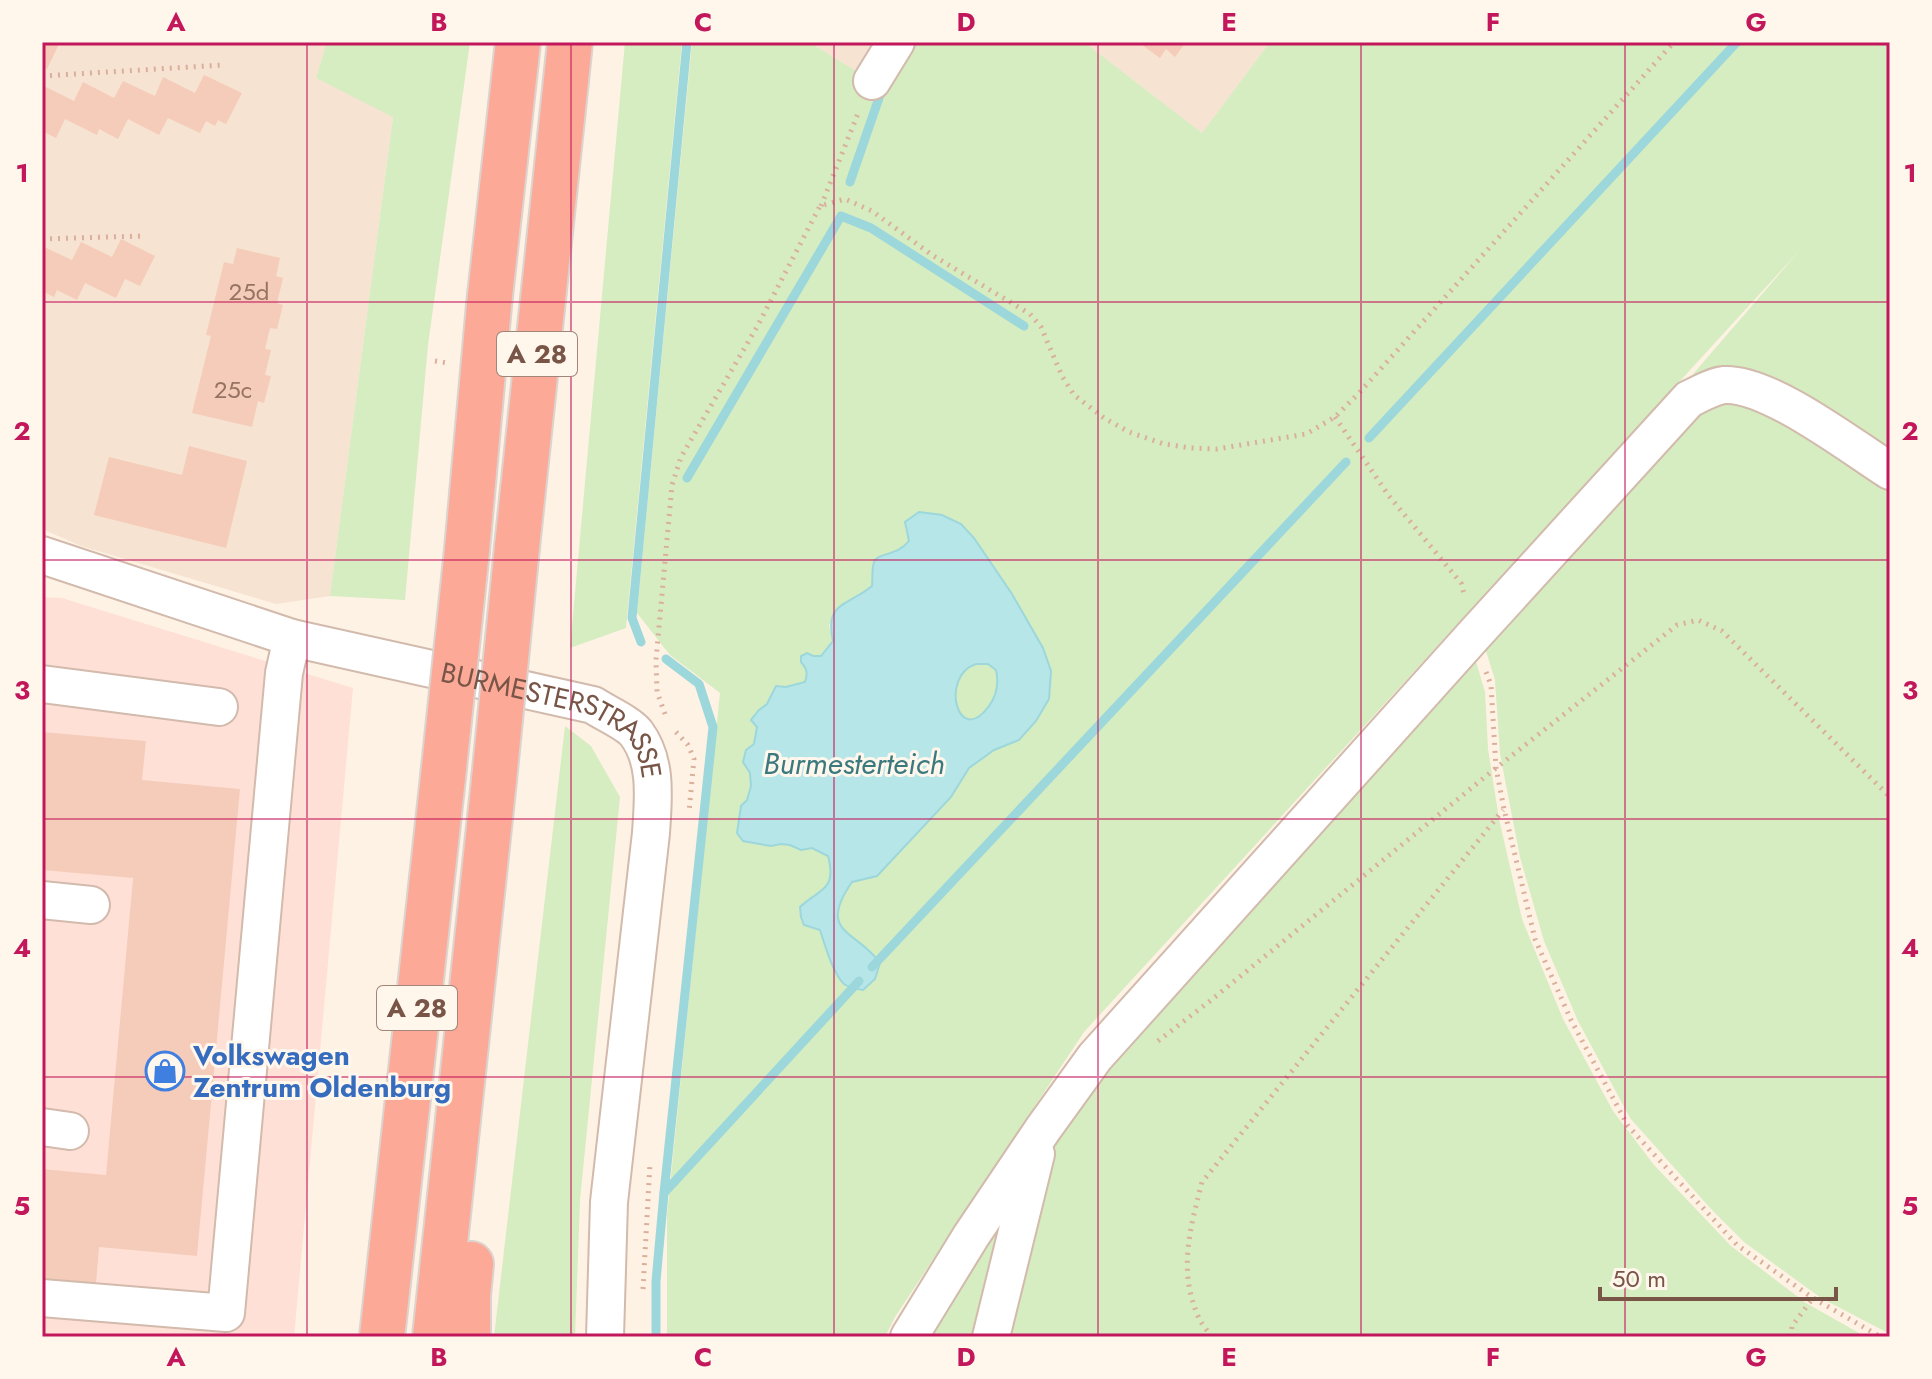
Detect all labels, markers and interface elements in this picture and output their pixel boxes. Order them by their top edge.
text: A [165,3,186,41]
text: B [430,3,448,41]
text: C [694,3,712,41]
text: D [956,3,976,41]
text: E [1221,3,1237,41]
text: F [1486,3,1500,41]
text: G [1745,3,1767,41]
text: 1 [15,154,29,192]
text: 1 [1903,154,1917,192]
house number: 25d [229,274,269,309]
road number: A 28 [497,332,577,376]
house number: 25c [214,372,252,407]
text: 2 [13,412,31,450]
text: 2 [1901,412,1919,450]
street label: BURMESTERSTRASSE [437,651,673,781]
text: 3 [14,671,30,709]
text: 3 [1902,671,1918,709]
water label: Burmesterteich [763,742,945,785]
text: 4 [13,929,31,967]
text: 4 [1901,929,1919,967]
road number: A 28 [377,986,457,1030]
place label: Volkswagen Zentrum Oldenburg [192,1035,451,1108]
shop icon: Volkswagen Zentrum Oldenburg [144,1050,186,1092]
text: 5 [14,1187,30,1225]
text: 5 [1902,1187,1918,1225]
scale bar [1600,1251,1836,1301]
text: 50 m [1612,1261,1666,1296]
text: A [165,1338,186,1376]
text: B [430,1338,448,1376]
text: C [694,1338,712,1376]
text: D [956,1338,976,1376]
text: E [1221,1338,1237,1376]
text: F [1486,1338,1500,1376]
text: G [1745,1338,1767,1376]

